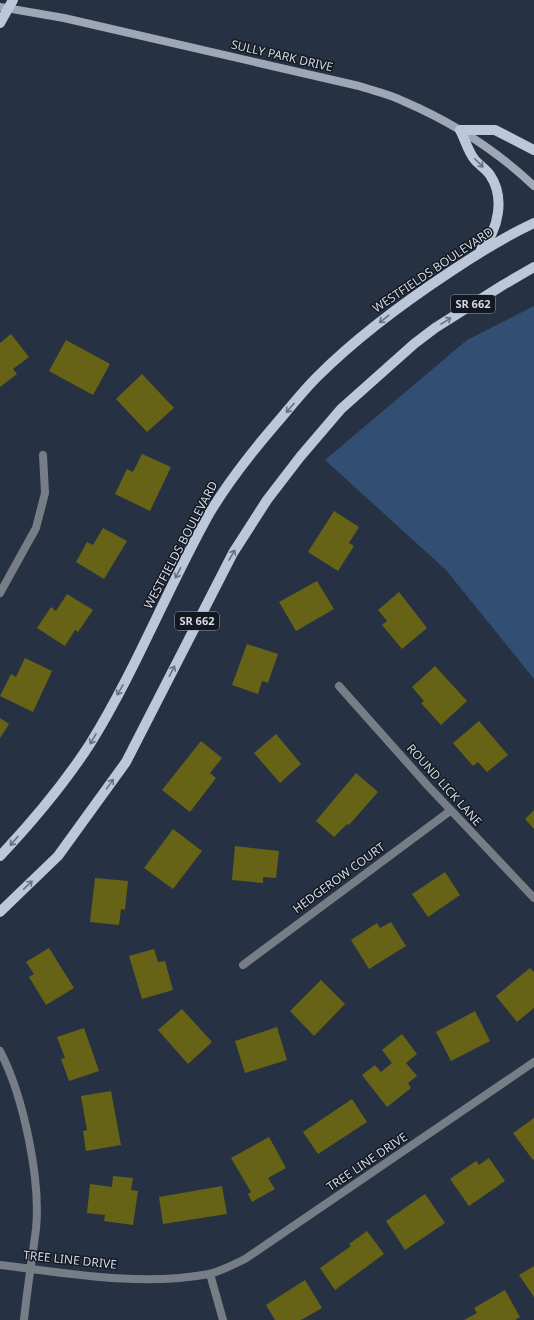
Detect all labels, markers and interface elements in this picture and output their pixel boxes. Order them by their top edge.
street label: SULLY PARK DRIVE [230,36,335,75]
one-way arrow [474,158,484,168]
street label: WESTFIELDS BOULEVARD [369,223,497,316]
road number: SR 662 [451,295,495,313]
one-way arrow [378,314,389,323]
one-way arrow [440,317,451,325]
one-way arrow [285,403,294,414]
street label: WESTFIELDS BOULEVARD [140,478,222,612]
one-way arrow [229,550,237,562]
one-way arrow [174,567,182,579]
road number: SR 662 [175,612,219,630]
one-way arrow [169,665,176,677]
one-way arrow [116,684,124,696]
one-way arrow [88,732,96,744]
street label: ROUND LICK LANE [403,740,486,829]
one-way arrow [106,779,114,790]
one-way arrow [9,836,18,847]
street label: HEDGEROW COURT [289,838,389,917]
one-way arrow [23,880,33,890]
street label: TREE LINE DRIVE [323,1128,410,1195]
street label: TREE LINE DRIVE [22,1246,118,1273]

